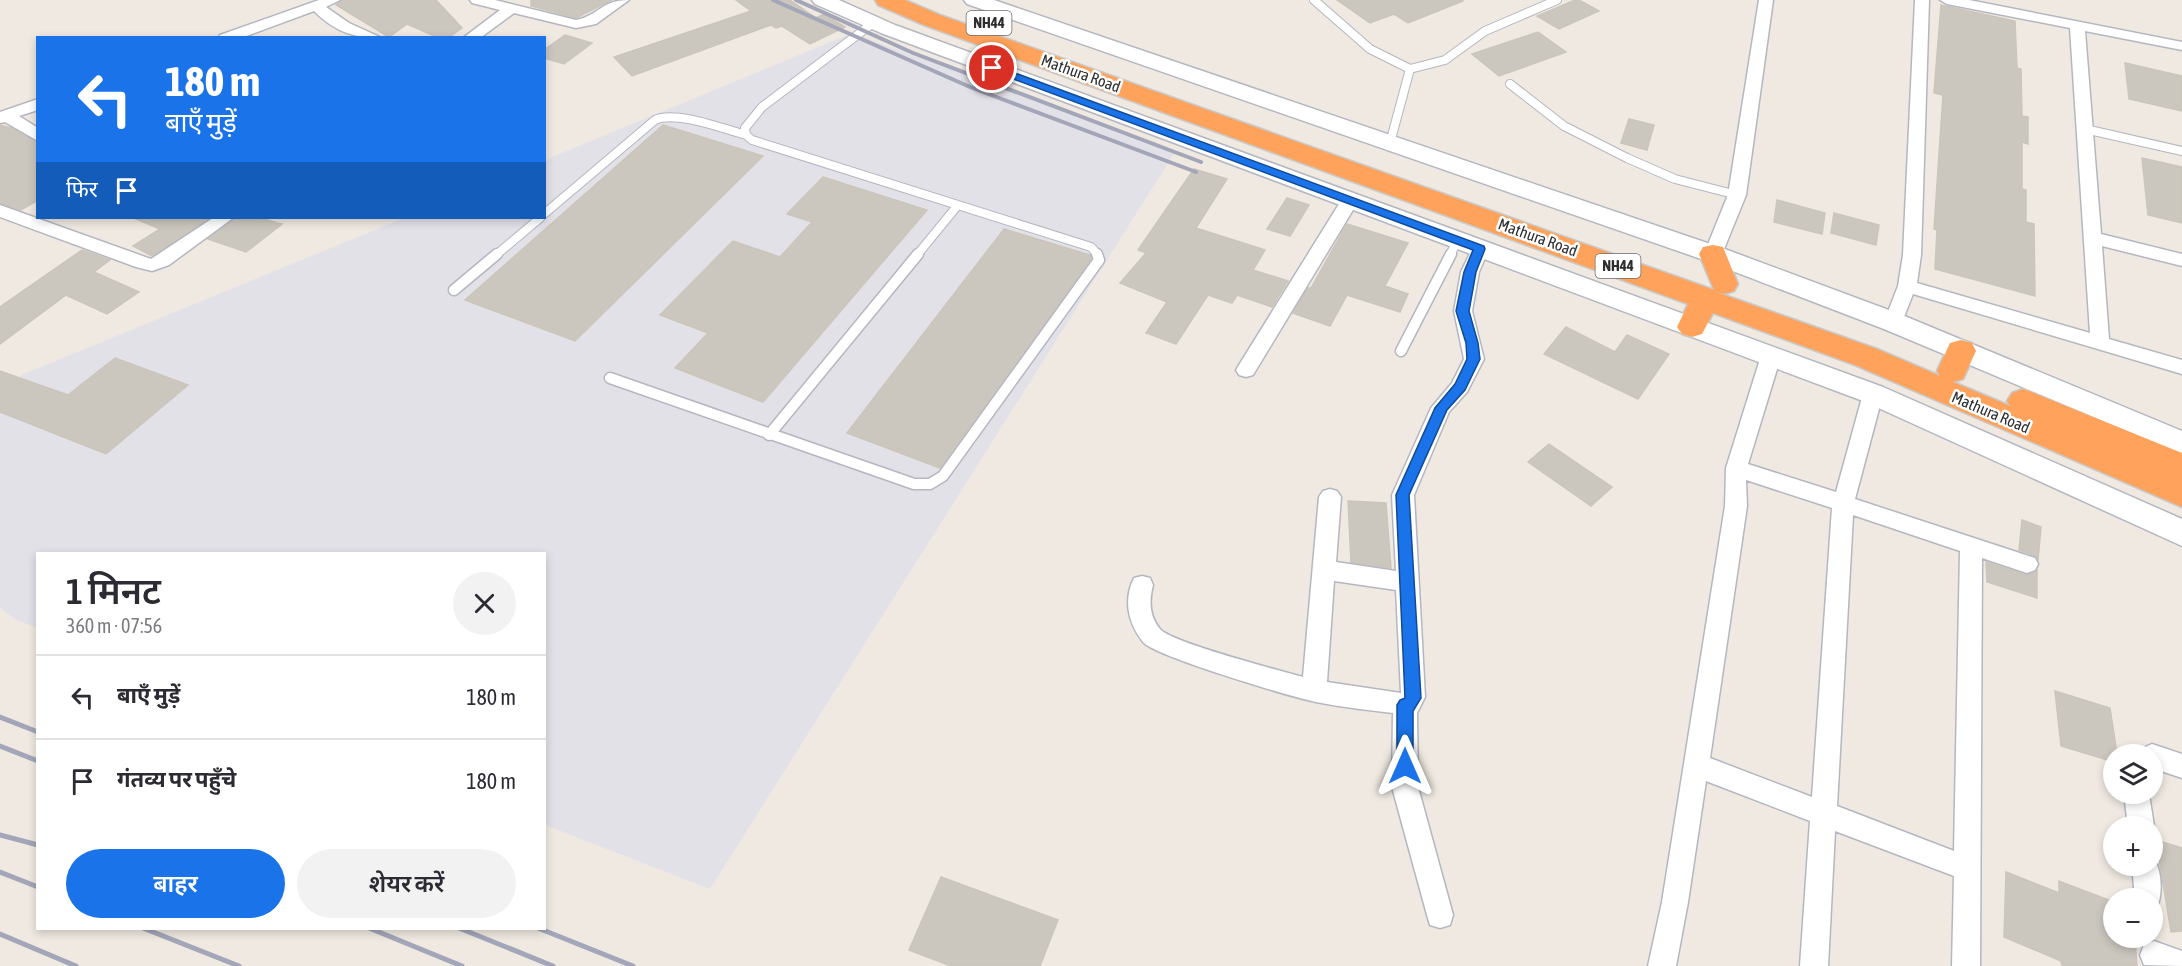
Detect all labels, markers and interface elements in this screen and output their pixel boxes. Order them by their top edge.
road number: NH44 [966,11,1012,35]
pin [966,42,1017,93]
street label: Mathura Road [1039,50,1123,96]
icon: arrive [975,51,1008,84]
text: 180 m [165,57,260,105]
icon: left [66,60,144,138]
text: बाएँ मुड़ें [165,107,237,138]
icon: arrive [110,174,143,207]
text: फिर [66,176,98,202]
street label: Mathura Road [1496,214,1580,260]
road number: NH44 [1596,254,1640,278]
street label: Mathura Road [1949,388,2033,436]
text: 1 मिनट [66,570,161,612]
button: close [453,572,516,635]
text: 360 m · 07:56 [66,614,162,637]
icon: left [66,681,99,714]
text: बाएँ मुड़ें [117,682,180,708]
text: 180 m [466,684,516,710]
position arrow [1373,734,1437,798]
map controls [2103,744,2163,948]
button: layers [2103,744,2163,804]
icon: arrive [66,765,99,798]
text: गंतव्य पर पहुँचे [117,766,236,792]
text: 180 m [466,768,516,794]
button: + [2103,816,2163,876]
button: बाहर [66,849,285,918]
button: शेयर करें [297,849,516,918]
button: − [2103,888,2163,948]

